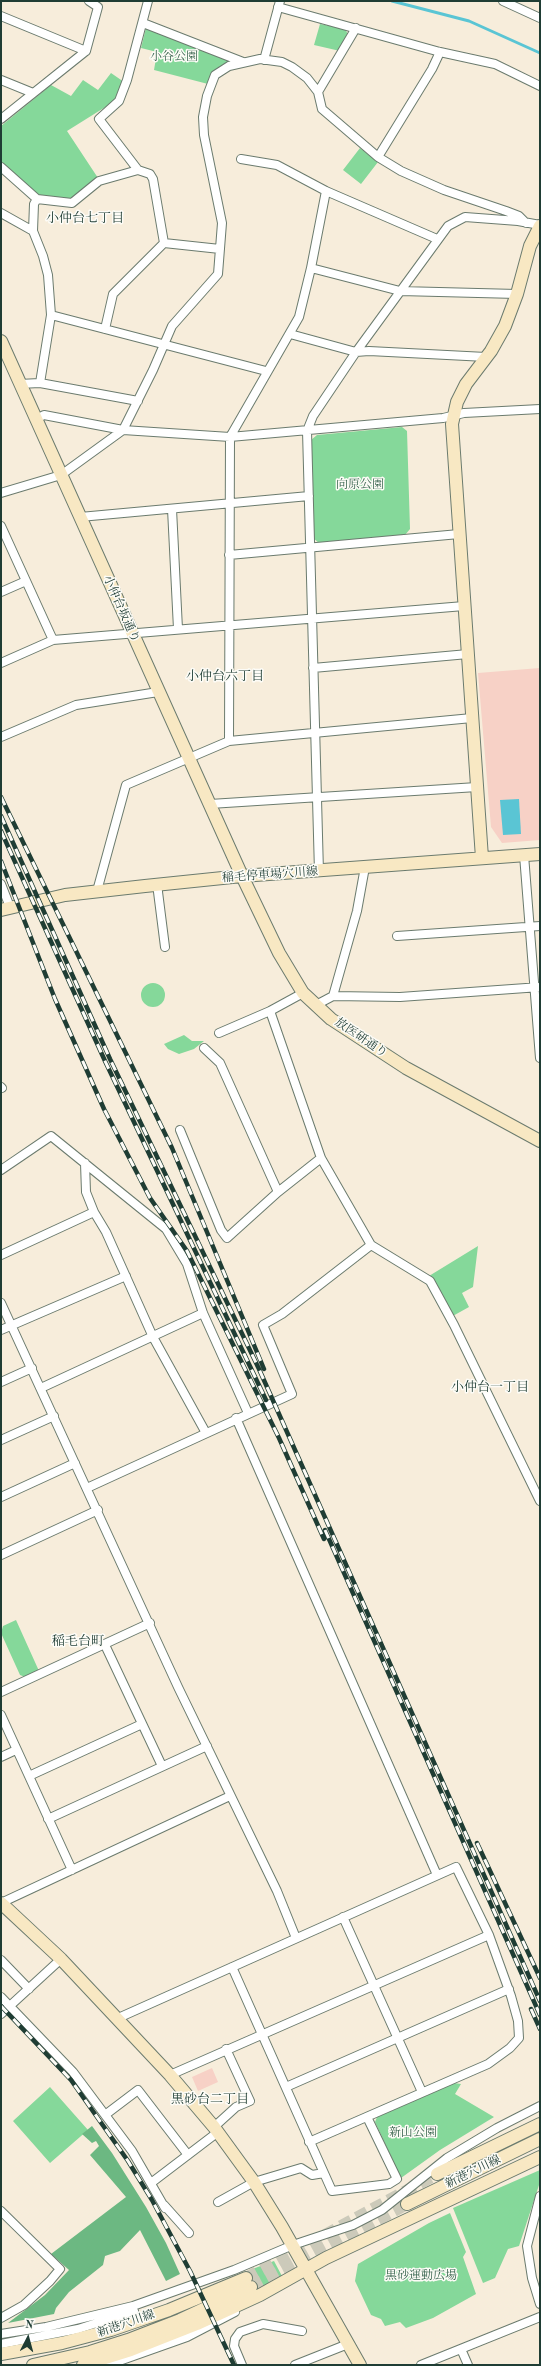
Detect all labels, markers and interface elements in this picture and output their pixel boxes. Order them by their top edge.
park label: 小谷公園 [150,50,198,64]
district label: 小仲台七丁目 [46,211,124,227]
park label: 向原公園 [336,478,384,492]
street label: 小仲台坂通り [100,573,142,645]
district label: 小仲台六丁目 [186,669,264,685]
street label: 稲毛停車場穴川線 [222,864,318,886]
street label: 放医研通り [332,1015,390,1061]
district label: 小仲台一丁目 [451,1380,529,1396]
district label: 稲毛台町 [52,1634,104,1650]
district label: 黒砂台二丁目 [171,2092,249,2108]
park label: 新山公園 [389,2126,437,2140]
street label: 新港穴川線 [443,2152,503,2192]
park label: 黒砂運動広場 [385,2269,457,2283]
street label: 新港穴川線 [95,2307,157,2341]
north arrow [8,2318,48,2358]
text: N [25,2320,34,2331]

